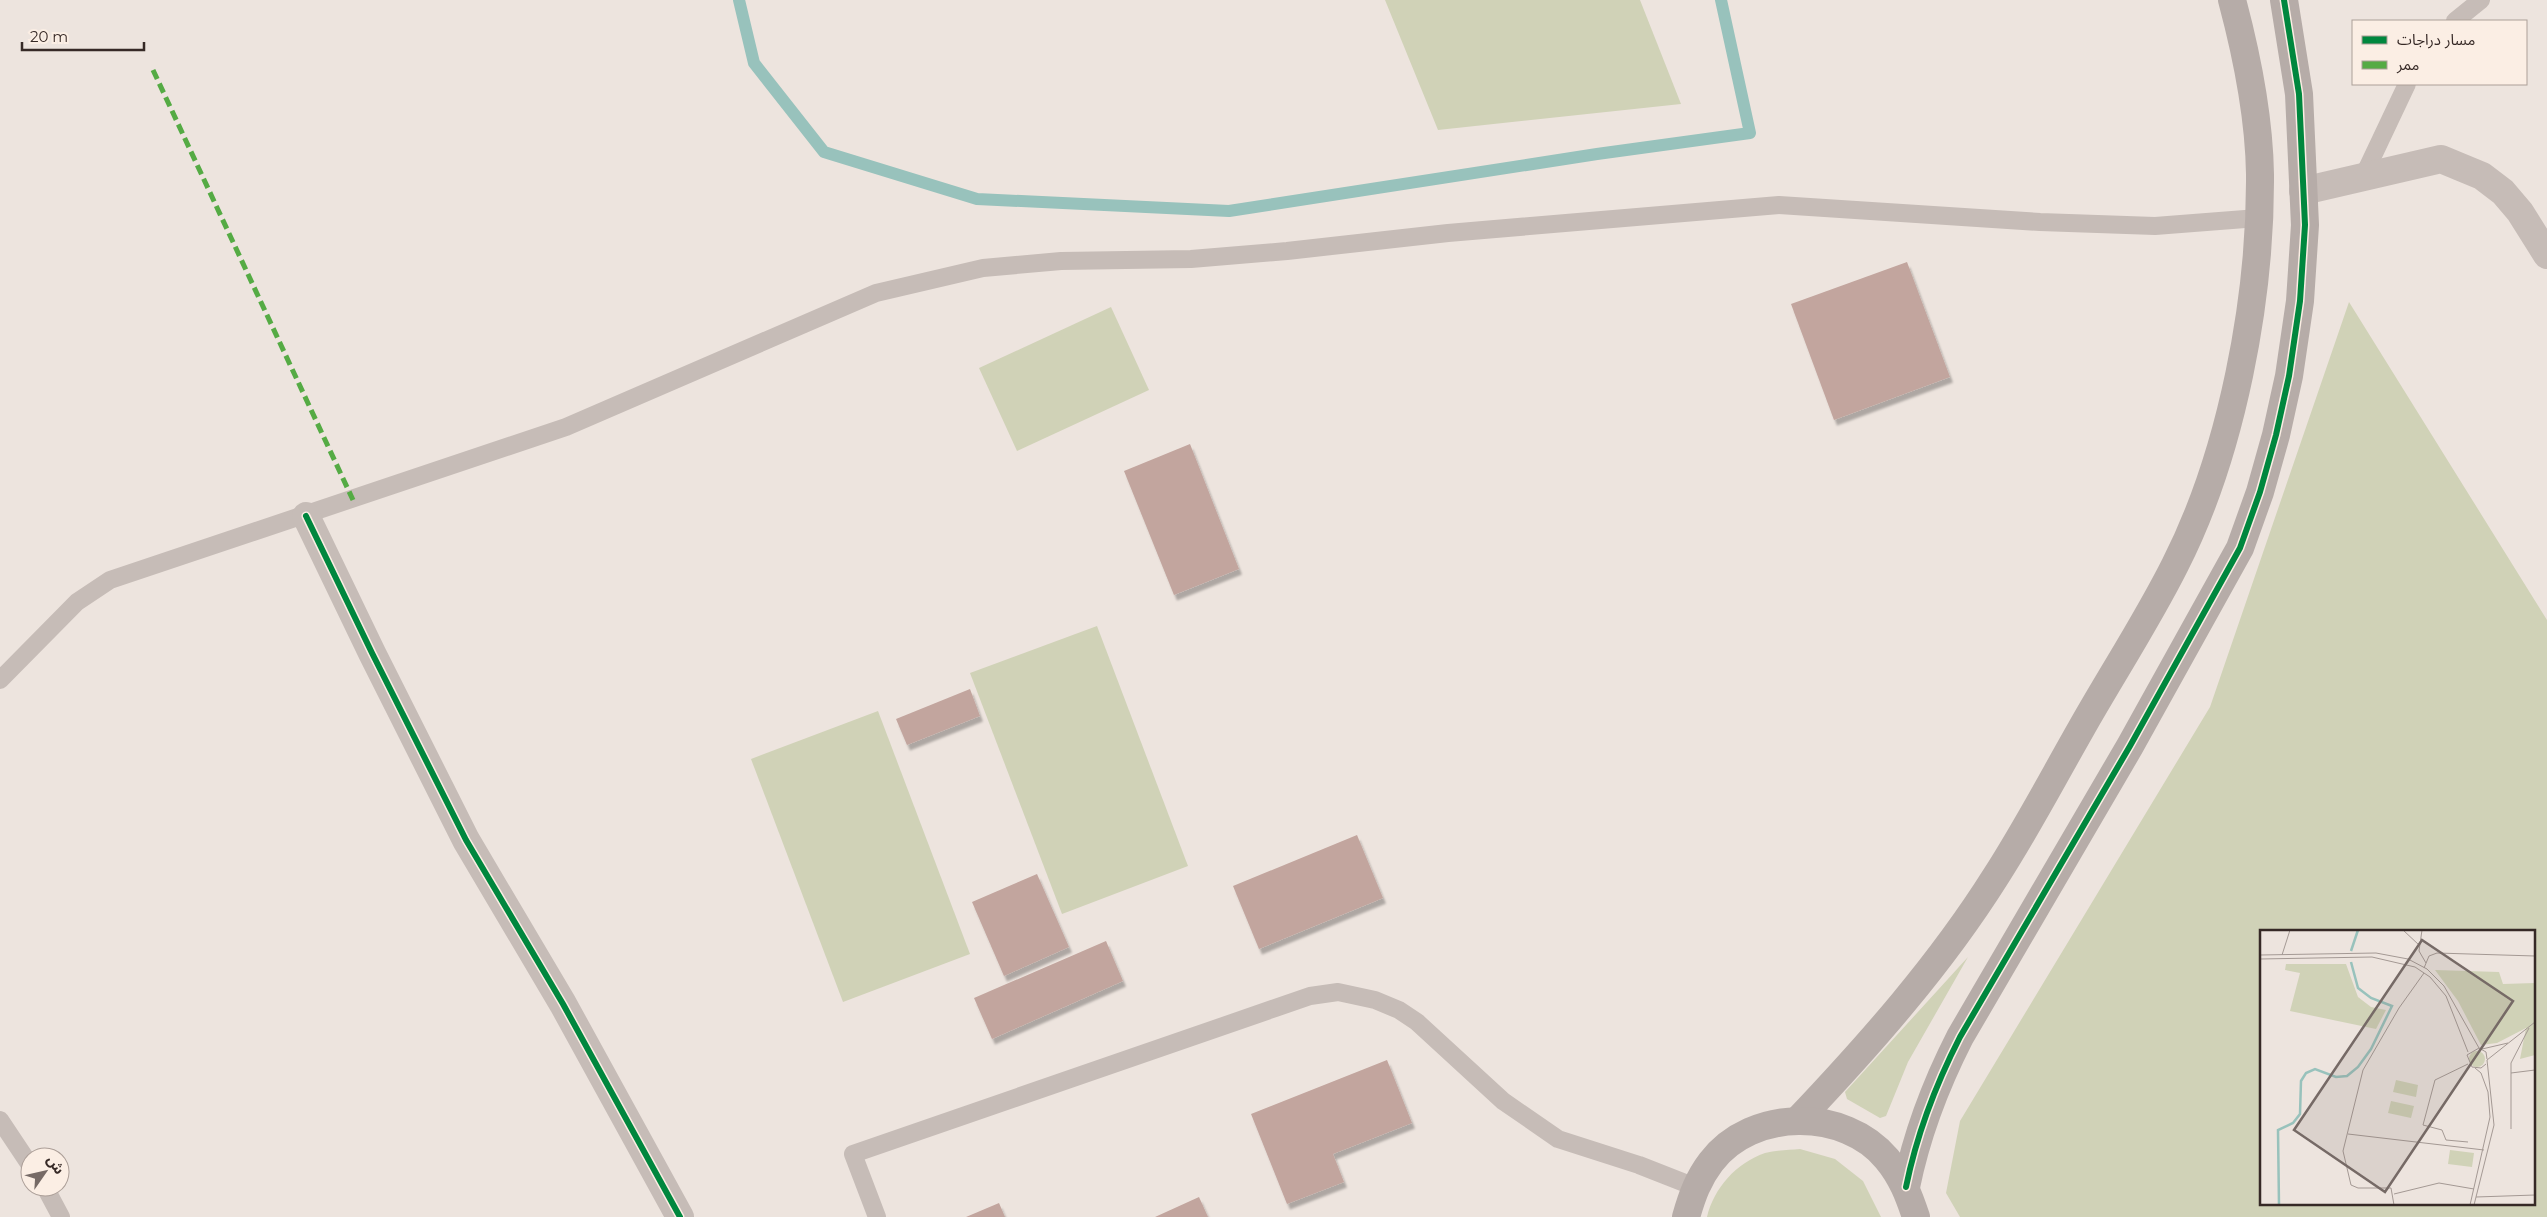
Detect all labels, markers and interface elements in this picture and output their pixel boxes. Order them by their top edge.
scale bar [22,20,145,52]
legend [2352,20,2527,85]
text: 20 m [30,27,68,46]
text: مسار دراجات [2397,30,2475,49]
text: ممر [2396,55,2420,74]
inset map [2260,930,2534,1204]
north arrow [20,1147,70,1197]
text: ش [43,1152,69,1178]

